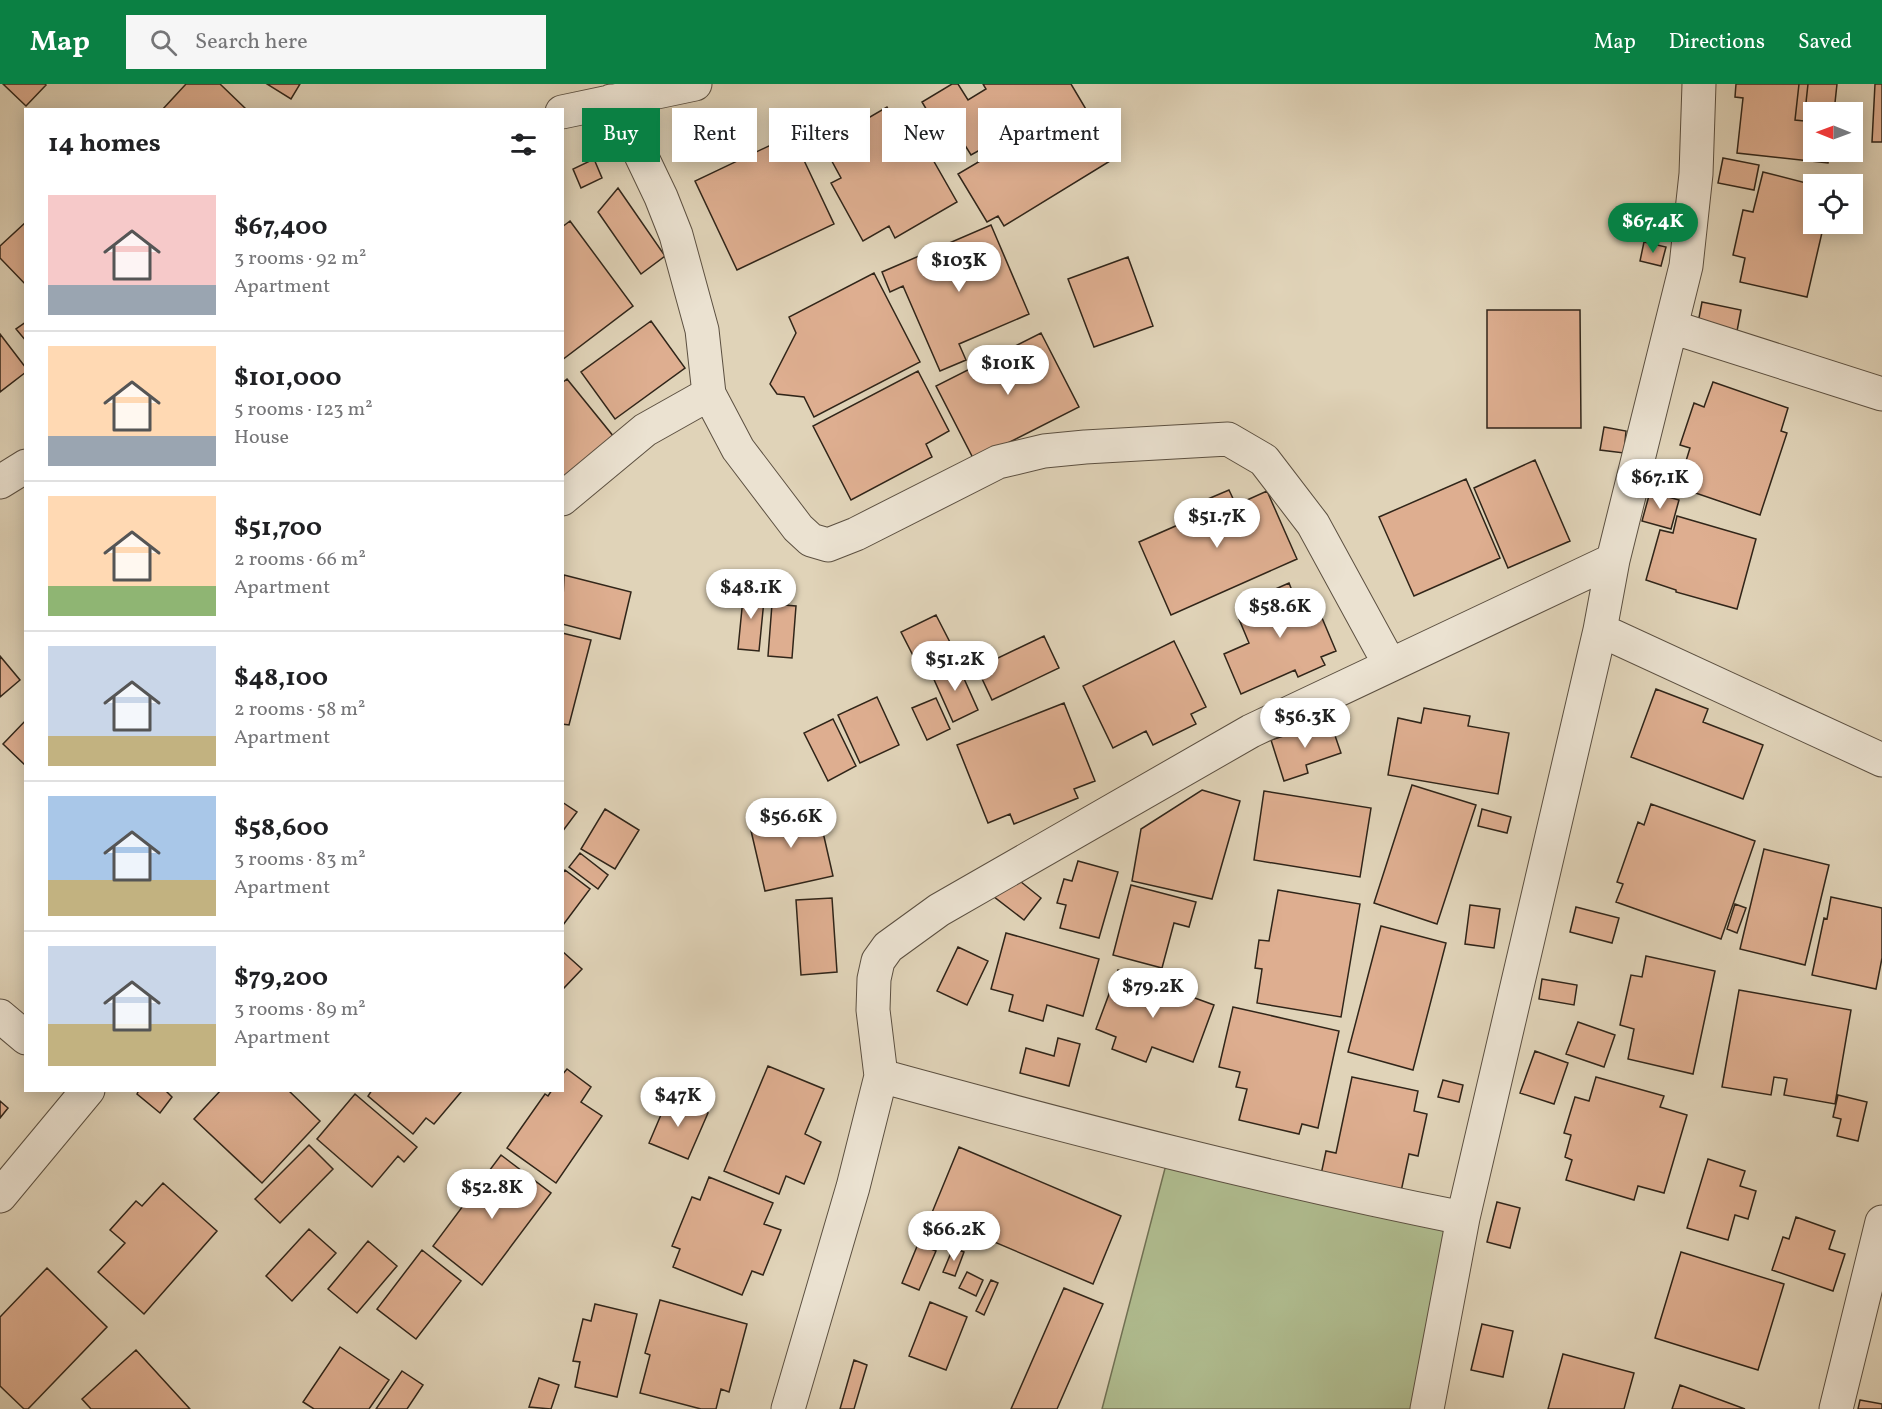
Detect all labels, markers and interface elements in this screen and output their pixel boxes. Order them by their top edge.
search box [126,15,546,69]
text: Map [30,23,90,62]
icon: search [147,26,180,59]
text: Search here [195,27,308,58]
text: Map [1594,28,1636,57]
text: Directions [1669,28,1765,57]
text: Saved [1798,28,1852,57]
north arrow [1803,102,1863,162]
map controls [1803,102,1863,234]
chip: Buy [582,108,660,162]
chip: Rent [672,108,757,162]
chip: Filters [769,108,870,162]
chip: New [882,108,966,162]
chip: Apartment [978,108,1121,162]
text: 14 homes [48,126,161,162]
icon: filters [507,128,540,161]
button: locate [1803,174,1863,234]
pin: $67.4K [1604,203,1702,254]
text: $67.4K [1622,208,1684,236]
text: $67,400 [234,209,328,245]
icon: home [96,219,168,291]
pin: $103K [917,242,1001,293]
text: 3 rooms · 92 m² [234,245,366,273]
text: $103K [931,247,987,275]
text: Apartment [234,273,330,301]
pin: $101K [966,345,1050,396]
text: $101K [981,350,1035,378]
text: $101,000 [234,360,342,396]
icon: home [96,370,168,442]
text: 5 rooms · 123 m² [234,396,373,424]
text: House [234,424,289,452]
pin: $67.1K [1611,459,1709,510]
text: $67.1K [1631,464,1689,492]
pin: $51.7K [1168,498,1266,549]
text: $51.7K [1188,503,1246,531]
text: $51,700 [234,510,322,546]
icon: home [96,520,168,592]
text: 2 rooms · 66 m² [234,546,366,574]
pin: $48.1K [702,569,800,620]
text: Apartment [234,574,330,602]
text: $48.1K [720,574,782,602]
pin: $58.6K [1231,588,1329,639]
text: $58.6K [1249,593,1311,621]
pin: $51.2K [906,641,1004,692]
text: $51.2K [925,646,985,674]
text: $48,100 [234,660,328,696]
icon: home [96,670,168,742]
text: 2 rooms · 58 m² [234,696,365,724]
pin: $56.3K [1256,698,1354,749]
text: $56.3K [1274,703,1336,731]
text: Apartment [234,724,330,752]
pin: $56.6K [742,798,840,849]
text: $56.6K [760,803,822,831]
text: $58,600 [234,810,329,846]
icon: home [96,820,168,892]
text: 3 rooms · 83 m² [234,846,366,874]
text: Apartment [234,874,330,902]
text: $79,200 [234,960,328,996]
pin: $79.2K [1104,968,1202,1019]
icon: home [96,970,168,1042]
text: $79.2K [1122,973,1184,1001]
text: 3 rooms · 89 m² [234,996,366,1024]
text: Apartment [234,1024,330,1052]
pin: $47K [642,1077,714,1128]
text: $47K [654,1082,702,1110]
pin: $52.8K [443,1169,541,1220]
text: $52.8K [461,1174,523,1202]
pin: $66.2K [905,1211,1003,1262]
text: $66.2K [922,1216,986,1244]

